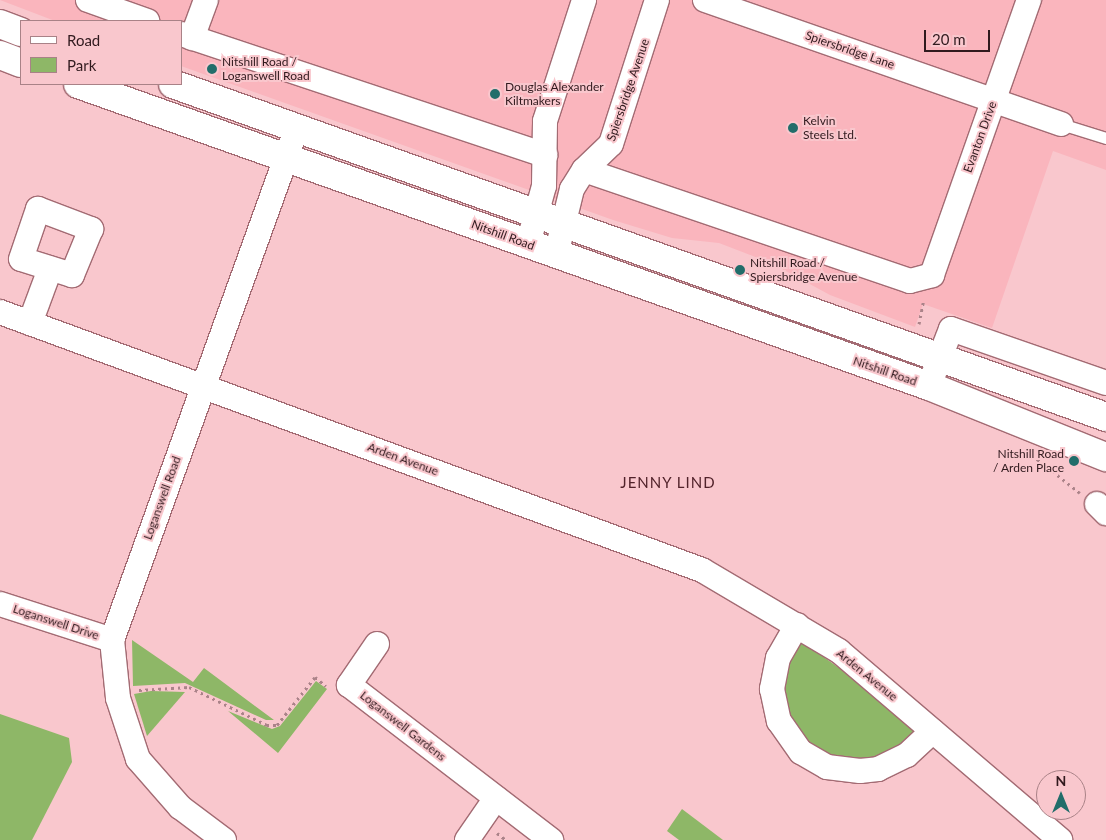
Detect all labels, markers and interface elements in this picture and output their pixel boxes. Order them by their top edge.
legend [20,20,182,85]
scale bar [926,20,992,52]
street label: Spiersbridge Lane [804,28,896,72]
text: 20 m [932,30,966,48]
text: Road [67,31,100,49]
street label: Spiersbridge Avenue [604,37,652,143]
place label: Nitshill Road / Loganswell Road [222,55,310,83]
text: Park [67,56,96,74]
marker: Nitshill Road / Loganswell Road [206,63,218,75]
place label: Douglas Alexander Kiltmakers [505,80,604,108]
marker: Douglas Alexander Kiltmakers [489,88,501,100]
street label: Evanton Drive [960,99,1000,175]
place label: Kelvin Steels Ltd. [803,114,857,142]
marker: Kelvin Steels Ltd. [787,122,799,134]
street label: Nitshill Road [469,217,537,253]
place label: Nitshill Road / Spiersbridge Avenue [750,256,858,284]
marker: Nitshill Road / Spiersbridge Avenue [734,264,746,276]
street label: Nitshill Road [851,353,919,389]
street label: Arden Avenue [365,439,441,479]
place label: Nitshill Road / Arden Place [993,447,1064,475]
street label: Loganswell Road [140,454,184,542]
marker: Nitshill Road / Arden Place [1068,455,1080,467]
district label: JENNY LIND [619,474,717,492]
street label: Loganswell Drive [11,601,101,643]
street label: Arden Avenue [833,646,901,704]
street label: Loganswell Gardens [357,688,449,764]
north arrow [1036,770,1086,820]
text: N [1056,772,1066,789]

